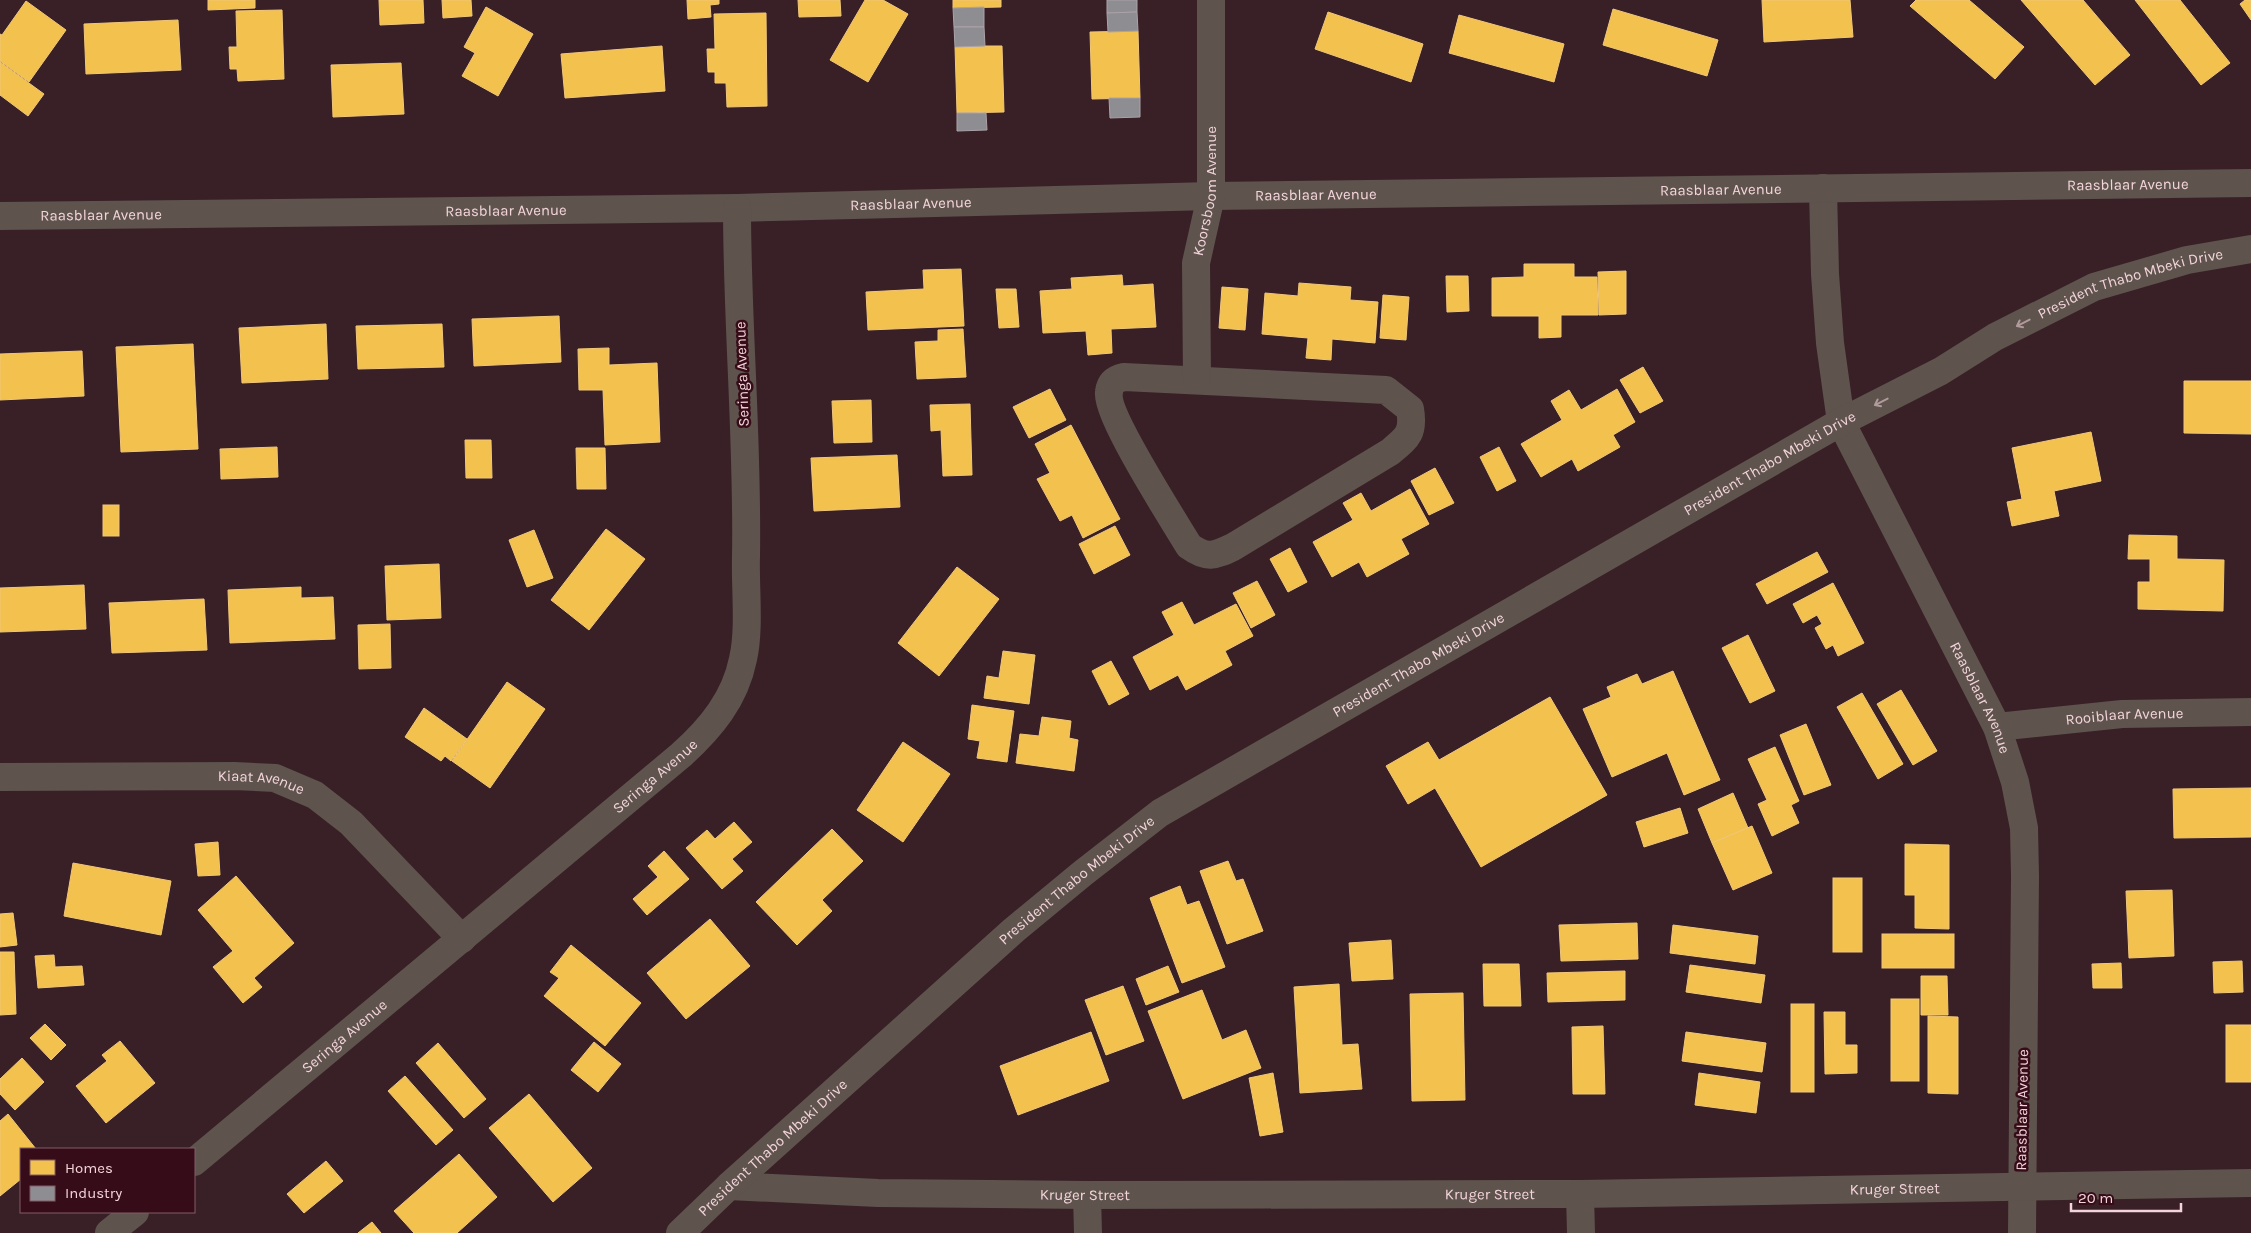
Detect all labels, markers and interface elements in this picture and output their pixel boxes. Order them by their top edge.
street label: Koorsboom Avenue [1189,126,1220,258]
street label: Raasblaar Avenue [2067,175,2189,194]
street label: Raasblaar Avenue [1660,180,1782,199]
street label: Raasblaar Avenue [1255,185,1377,204]
street label: Raasblaar Avenue [850,193,972,214]
street label: Raasblaar Avenue [445,201,567,220]
street label: Raasblaar Avenue [40,205,162,225]
street label: President Thabo Mbeki Drive [2035,245,2224,323]
one-way arrow [2016,319,2031,328]
street label: Seringa Avenue [731,321,753,427]
one-way arrow [1874,398,1889,407]
street label: President Thabo Mbeki Drive [1680,407,1859,519]
street label: President Thabo Mbeki Drive [1329,608,1507,721]
street label: Raasblaar Avenue [1946,639,2014,756]
street label: Rooiblaar Avenue [2065,704,2184,729]
street label: Seringa Avenue [609,735,701,817]
street label: Kiaat Avenue [218,767,307,799]
street label: President Thabo Mbeki Drive [995,812,1158,948]
street label: Seringa Avenue [298,996,391,1077]
street label: Raasblaar Avenue [2012,1049,2032,1171]
street label: President Thabo Mbeki Drive [694,1075,851,1220]
legend [20,1148,195,1213]
text: Homes [65,1159,113,1177]
street label: Kruger Street [1850,1179,1940,1199]
scale bar [2071,1180,2181,1212]
text: Industry [65,1184,122,1202]
street label: Kruger Street [1445,1185,1535,1203]
street label: Kruger Street [1040,1186,1130,1204]
text: 20 m [2078,1189,2113,1207]

